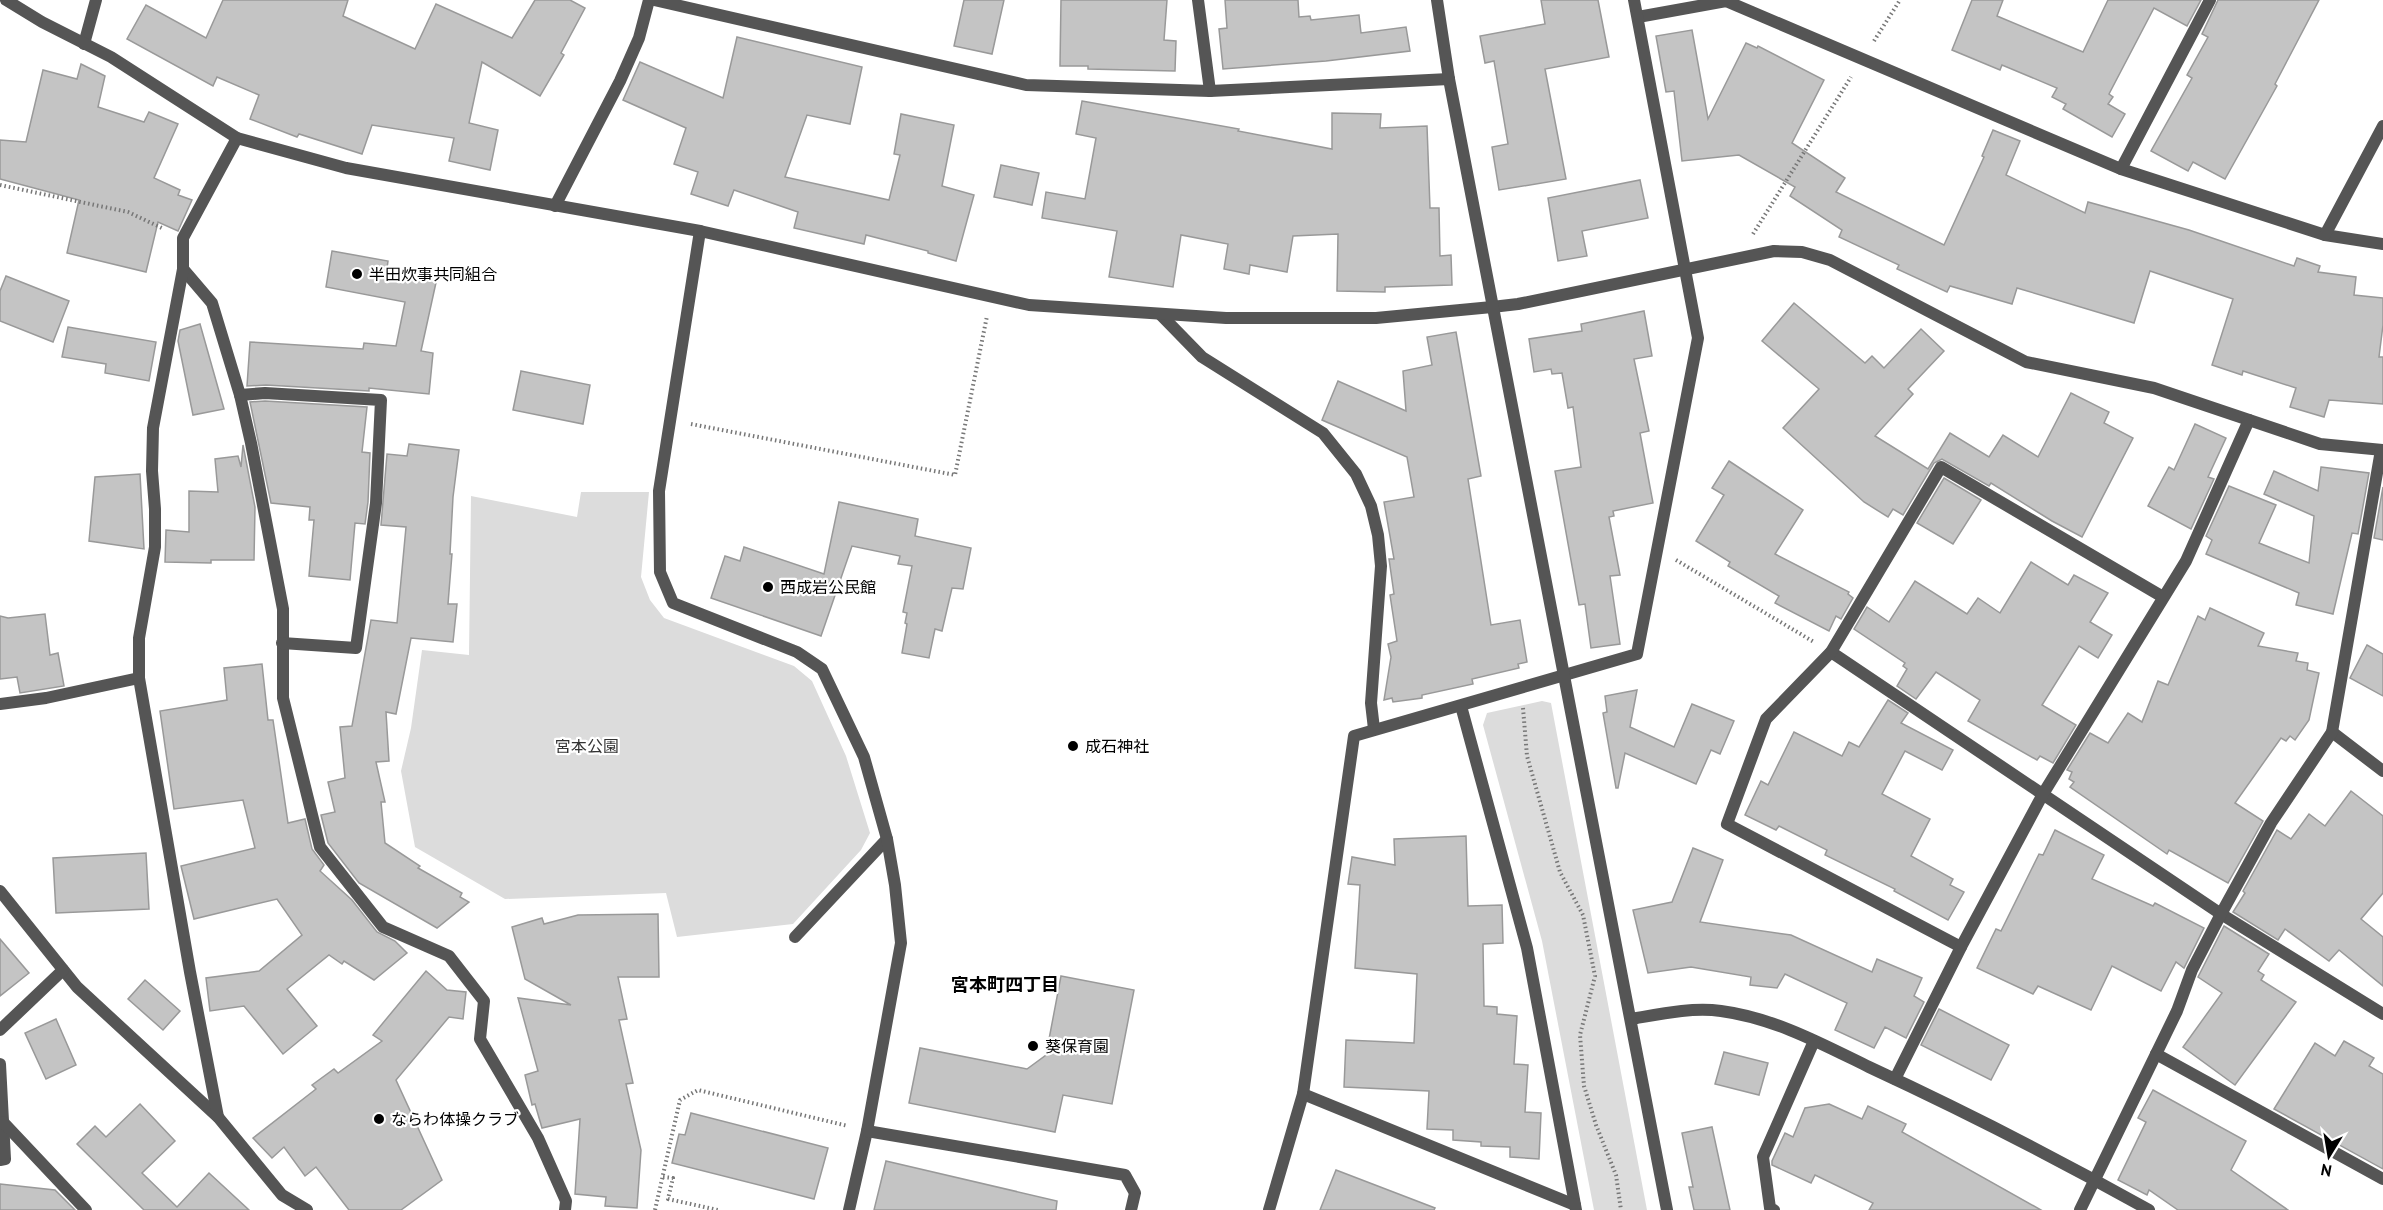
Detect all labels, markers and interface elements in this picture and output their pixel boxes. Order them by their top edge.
place label: 半田炊事共同組合 [369,264,497,284]
marker: 半田炊事共同組合 [350,267,364,281]
place label: 西成岩公民館 [780,577,876,597]
marker: 西成岩公民館 [761,580,775,594]
park label: 宮本公園 [555,736,619,756]
place label: 成石神社 [1085,736,1149,756]
marker: 成石神社 [1066,739,1080,753]
district label: 宮本町四丁目 [951,973,1059,996]
place label: 葵保育園 [1045,1036,1109,1056]
marker: 葵保育園 [1026,1039,1040,1053]
place label: ならわ体操クラブ [391,1109,519,1129]
marker: ならわ体操クラブ [372,1112,386,1126]
north arrow [2299,1126,2359,1186]
text: N [2319,1160,2333,1182]

